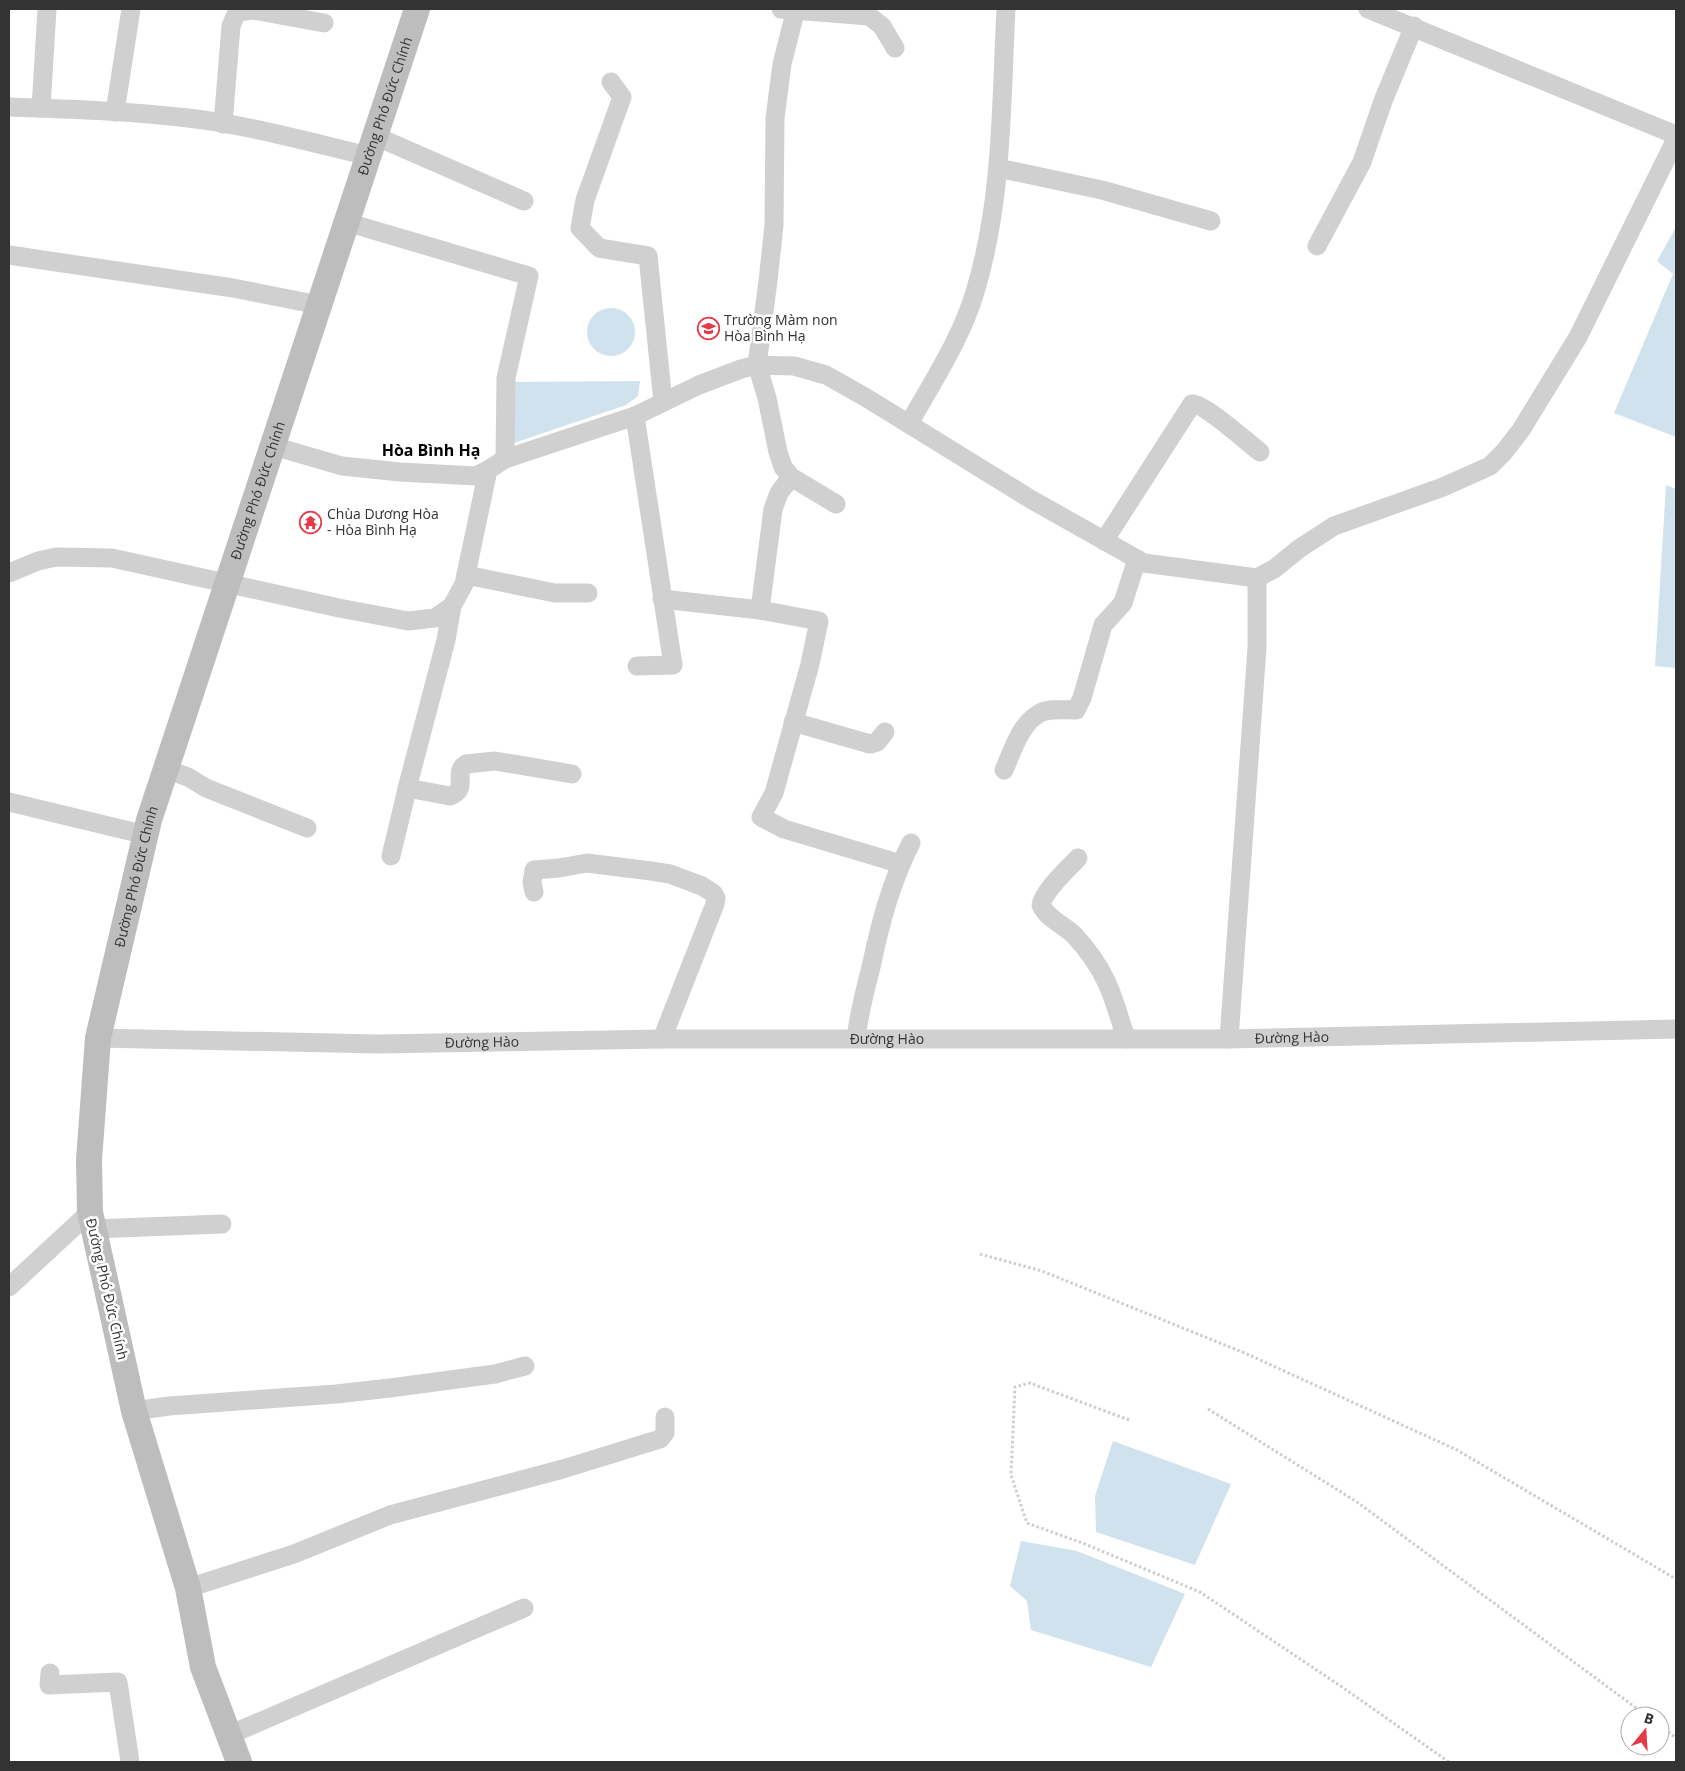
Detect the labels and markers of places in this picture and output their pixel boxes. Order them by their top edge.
place label: Trường Màm non Hòa Bình Hạ [724,310,838,345]
school or university icon: Trường Màm non Hòa Bình Hạ [696,316,720,340]
place label: Chùa Dương Hòa - Hòa Bình Hạ [327,504,439,539]
temple icon: Chùa Dương Hòa - Hòa Bình Hạ [299,510,323,534]

